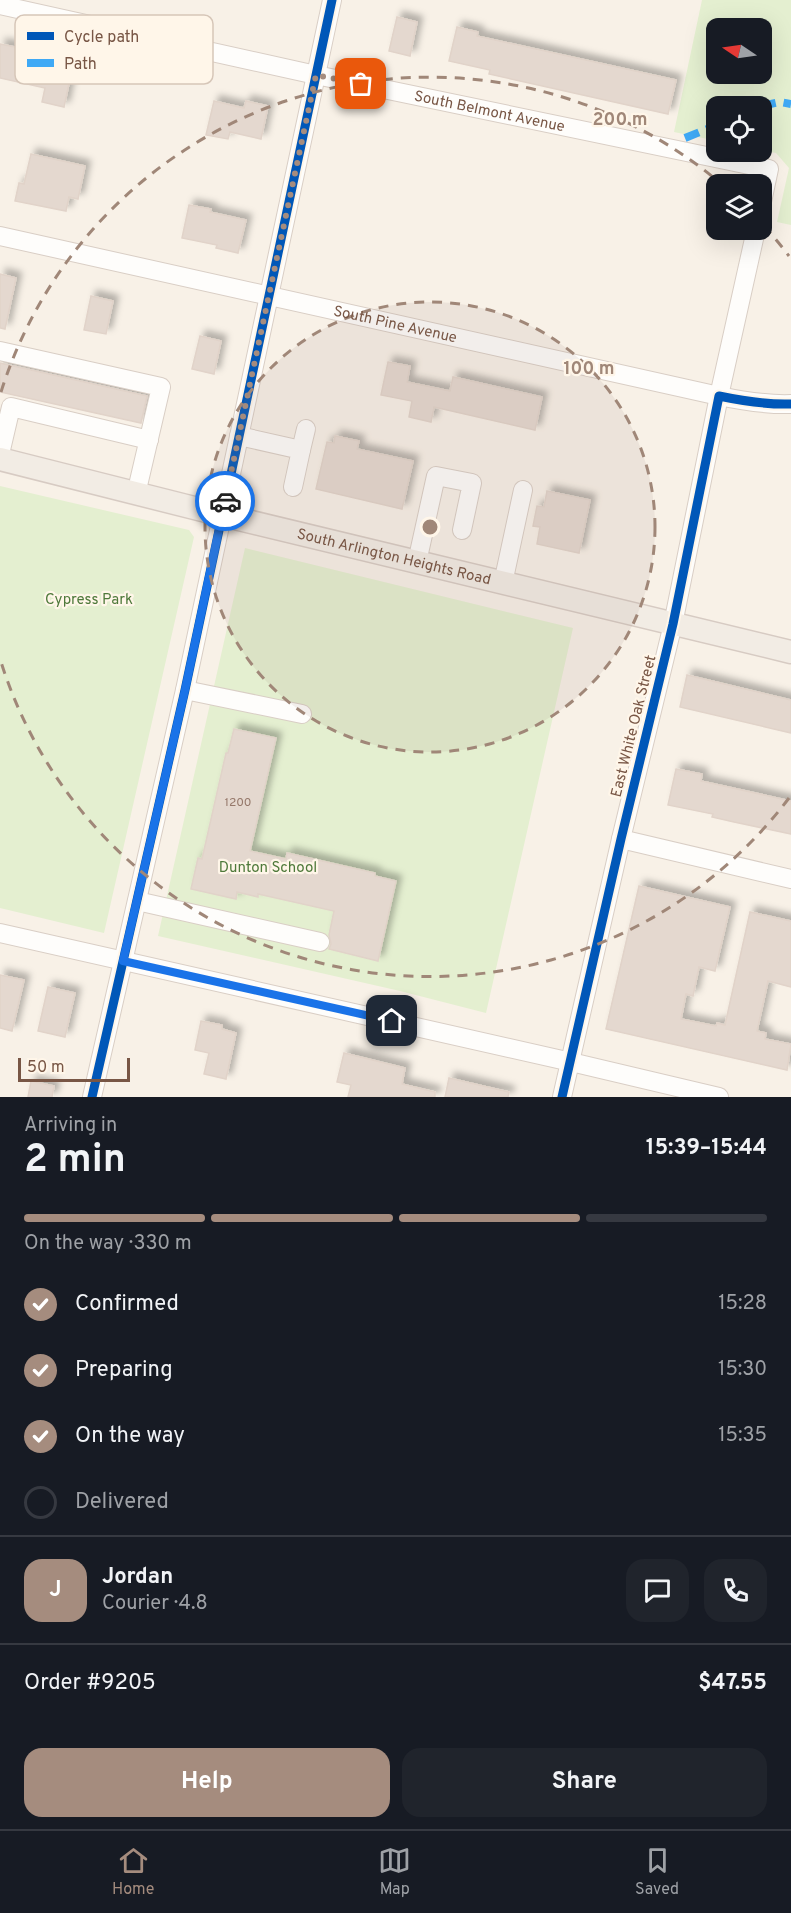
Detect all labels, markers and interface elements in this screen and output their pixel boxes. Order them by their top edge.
legend [15,15,213,84]
north arrow [706,18,772,84]
map controls [706,18,772,240]
text: Cycle path [64,28,139,48]
text: Path [64,55,97,75]
pin [335,58,386,109]
icon: bag [344,67,377,100]
street label: South Belmont Avenue [412,88,566,137]
button: locate [706,96,772,162]
text: 200 m [592,109,648,132]
button: layers [706,174,772,240]
street label: South Pine Avenue [331,302,459,348]
text: 100 m [563,358,615,381]
courier [195,471,255,531]
icon: car [209,485,242,518]
centre of rings [420,517,440,537]
street label: South Arlington Heights Road [295,525,493,590]
park label: Cypress Park [45,591,133,610]
street label: East White Oak Street [608,653,661,799]
house number: 1200 [224,795,252,811]
park label: Dunton School [219,859,317,878]
pin [366,995,417,1046]
icon: home [375,1004,408,1037]
scale bar [18,1055,130,1082]
text: 50 m [27,1058,65,1078]
text: Arriving in [24,1113,117,1139]
text: 15:39–15:44 [646,1135,767,1162]
text: 2 min [24,1137,126,1186]
text: On the way · 330 m [24,1231,192,1257]
icon: check [24,1288,57,1321]
text: Confirmed [75,1291,179,1318]
text: 15:28 [718,1291,767,1317]
icon: check [24,1354,57,1387]
text: Preparing [75,1357,173,1384]
text: 15:30 [718,1357,767,1383]
icon: check [24,1420,57,1453]
text: On the way [75,1423,185,1450]
text: 15:35 [718,1423,767,1449]
text: Delivered [75,1489,169,1516]
button: chat [626,1559,689,1622]
button: phone [704,1559,767,1622]
text: Jordan [102,1564,173,1591]
text: J [49,1577,62,1604]
text: Courier · 4.8 [102,1591,208,1617]
text: Order #9205 [24,1670,156,1697]
text: $47.55 [698,1670,767,1697]
button: Help [24,1748,390,1817]
button: Share [402,1748,767,1817]
tab: Home [112,1844,154,1900]
tab: Map [378,1844,411,1900]
tab: Saved [635,1844,679,1900]

